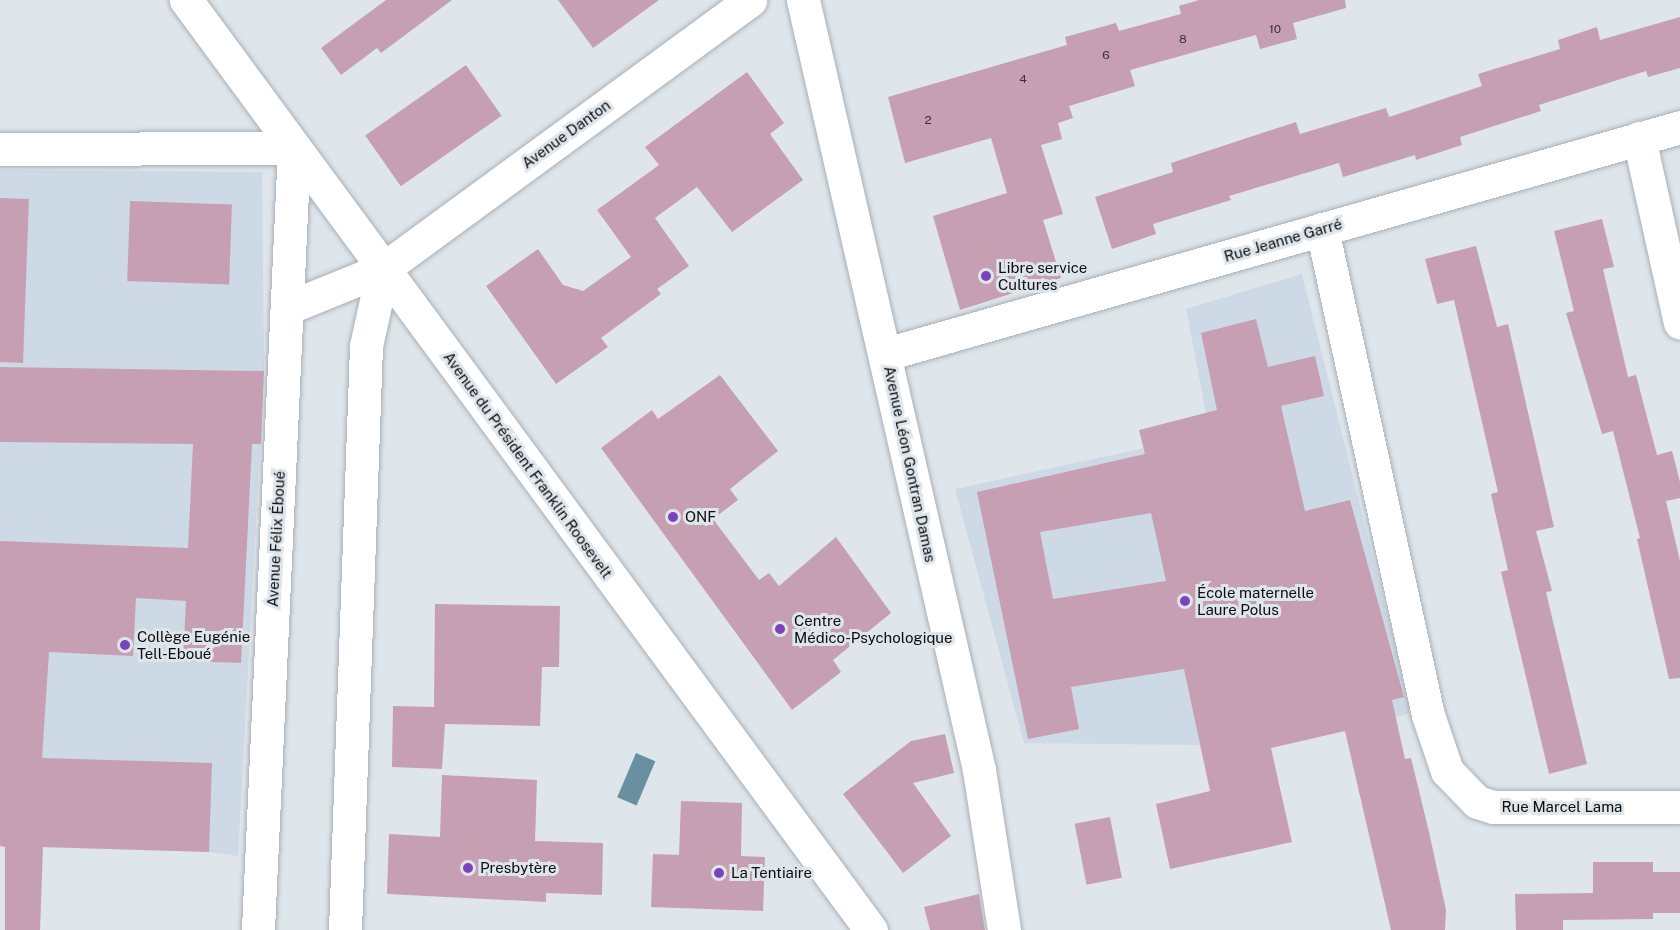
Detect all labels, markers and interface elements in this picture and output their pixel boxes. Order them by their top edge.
house number: 10 [1269,23,1281,37]
house number: 8 [1179,33,1187,47]
house number: 6 [1102,49,1110,63]
house number: 4 [1019,73,1027,87]
street label: Avenue Danton [518,96,614,172]
house number: 2 [924,114,932,128]
street label: Rue Jeanne Garré [1222,215,1344,265]
place label: Libre service Cultures [998,258,1087,293]
marker: Libre service Cultures [979,269,993,283]
street label: Avenue du Président Franklin Roosevelt [440,348,616,582]
street label: Avenue Léon Gontran Damas [880,364,940,564]
street label: Avenue Félix Éboué [263,470,289,608]
place label: ONF [685,508,716,526]
marker: ONF [666,510,680,524]
place label: École maternelle Laure Polus [1197,583,1314,618]
marker: École maternelle Laure Polus [1178,594,1192,608]
place label: Centre Médico-Psychologique [794,611,953,646]
marker: Centre Médico-Psychologique [771,620,789,638]
place label: Collège Eugénie Tell-Eboué [137,627,250,662]
marker: Collège Eugénie Tell-Eboué [118,638,132,652]
street label: Rue Marcel Lama [1502,798,1622,816]
place label: Presbytère [480,859,557,877]
marker: Presbytère [461,861,475,875]
place label: La Tentiaire [731,864,812,882]
marker: La Tentiaire [712,866,726,880]

